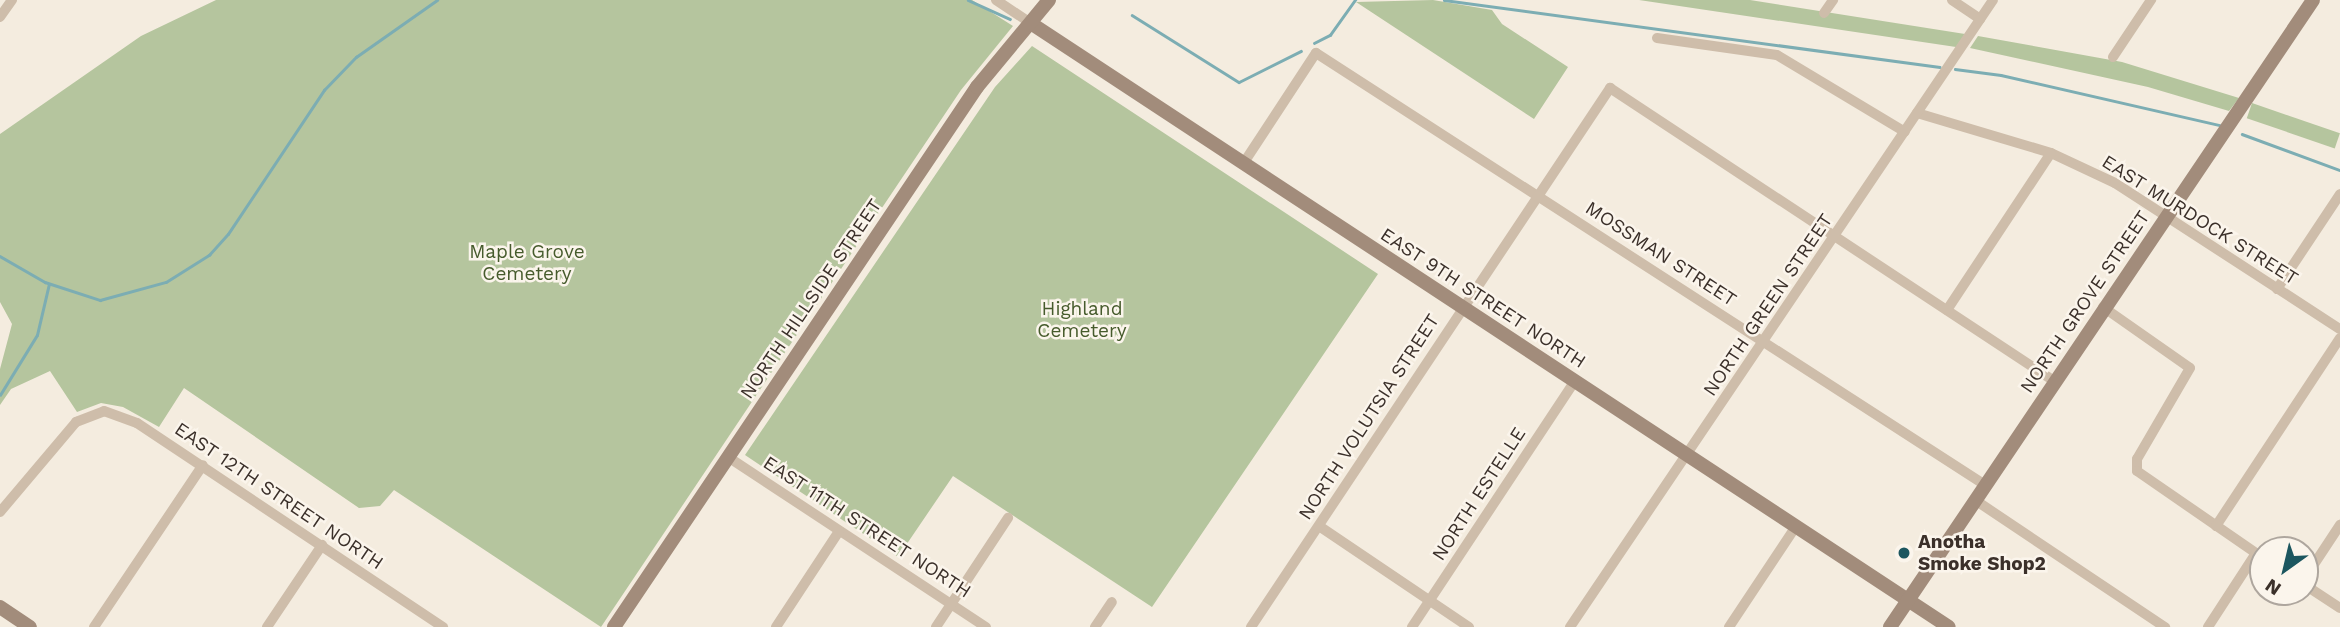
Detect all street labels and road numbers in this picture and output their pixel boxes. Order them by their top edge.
street label: EAST MURDOCK STREET [2097,150,2303,290]
street label: NORTH HILLSIDE STREET [736,195,886,403]
street label: MOSSMAN STREET [1581,197,1741,311]
street label: NORTH GROVE STREET [2015,207,2155,397]
street label: NORTH GREEN STREET [1698,210,1838,400]
street label: EAST 9TH STREET NORTH [1376,223,1590,373]
street label: NORTH VOLUTSIA STREET [1293,309,1445,525]
street label: EAST 12TH STREET NORTH [170,417,388,575]
street label: NORTH ESTELLE [1427,423,1531,565]
street label: EAST 11TH STREET NORTH [758,451,976,603]

